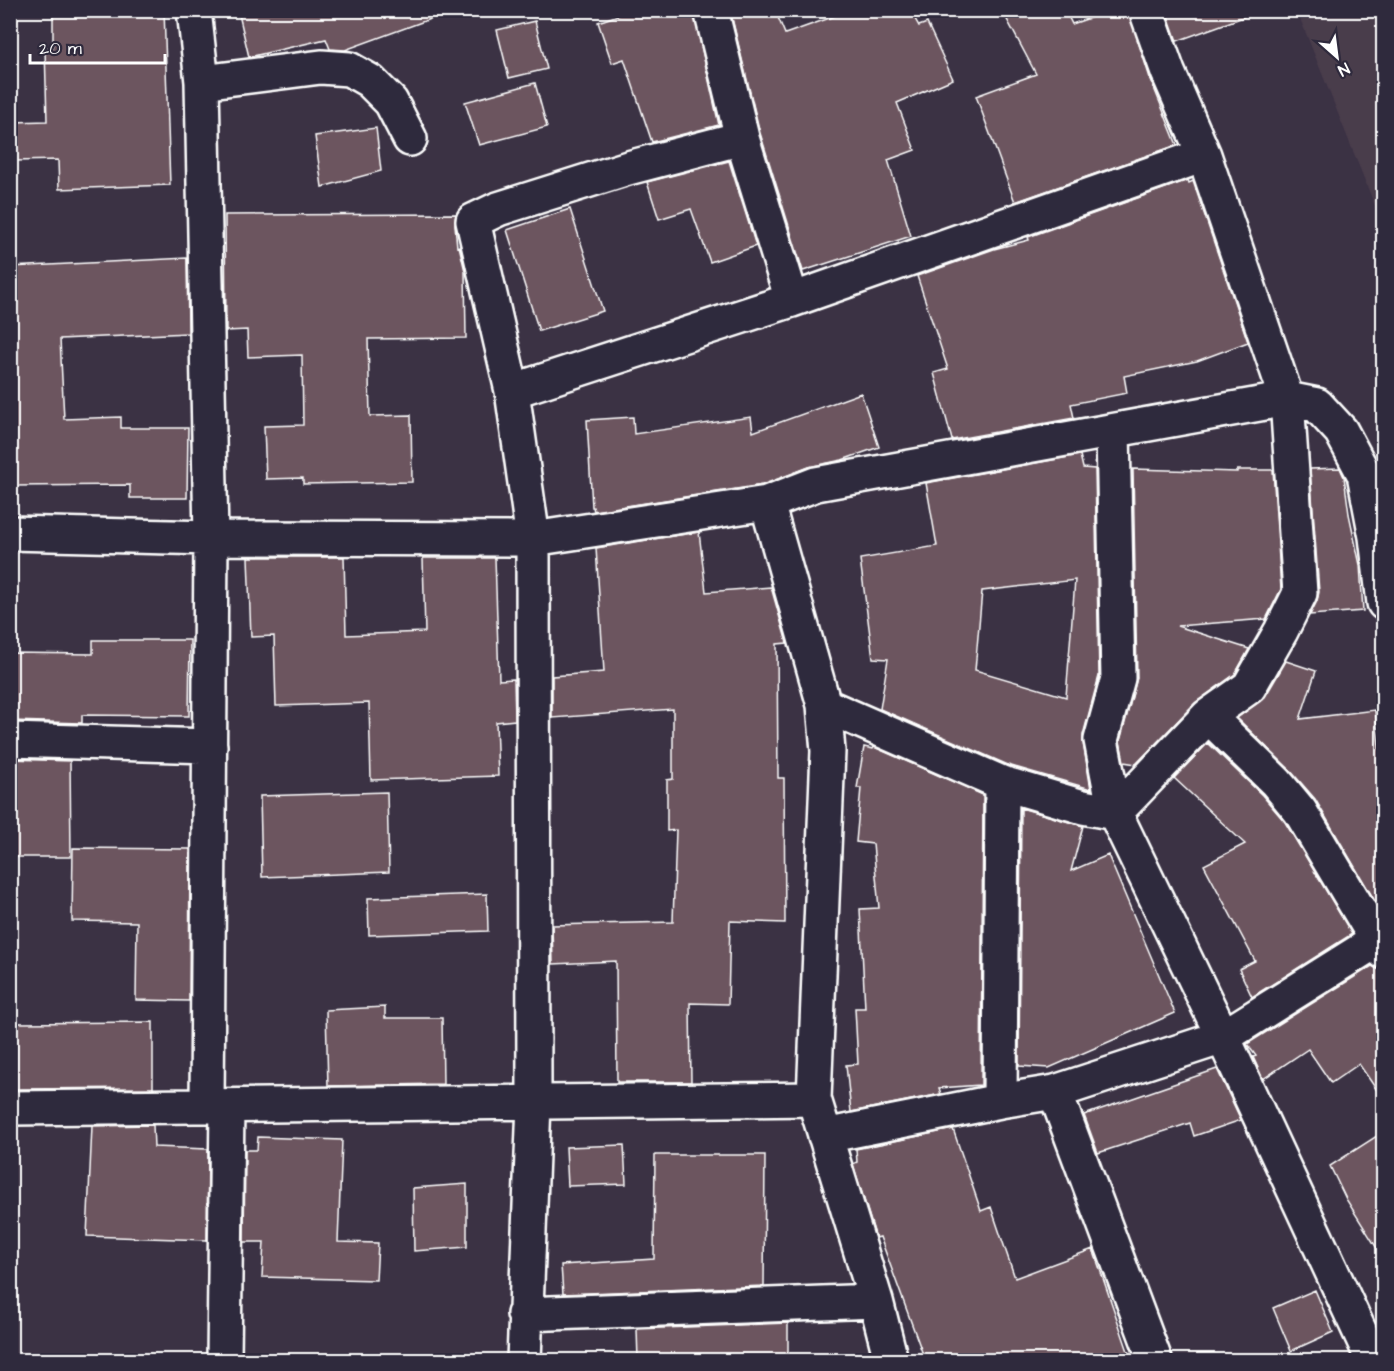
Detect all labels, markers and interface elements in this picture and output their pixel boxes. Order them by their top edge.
scale bar [30,27,165,65]
north arrow [1307,27,1367,87]
text: 20 m [39,36,82,61]
text: N [1334,57,1353,81]

